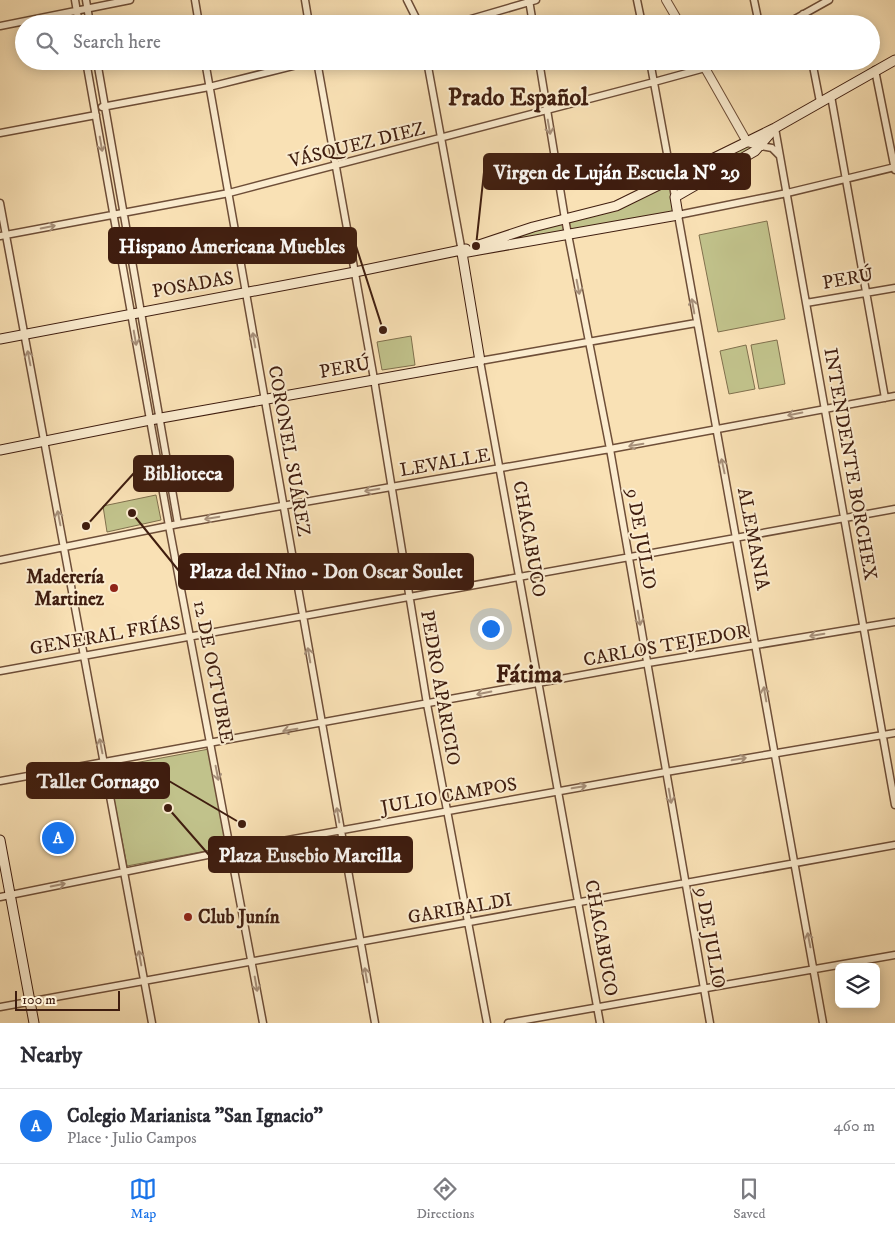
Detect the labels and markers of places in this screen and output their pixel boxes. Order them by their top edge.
callout: Virgen de Luján Escuela Nº 29 [484,154,750,189]
callout: Hispano Americana Muebles [109,228,356,263]
callout: Biblioteca [134,456,233,491]
callout: Plaza del Nino - Don Oscar Soulet [179,554,473,589]
place label: Maderería Martinez [26,566,105,611]
marker: Maderería Martinez [108,582,120,594]
callout: Taller Cornago [27,763,169,798]
pin: A [42,819,74,857]
callout: Plaza Eusebio Marcilla [209,837,412,872]
place label: Club Junín [198,906,281,929]
marker: Club Junín [182,911,194,923]

